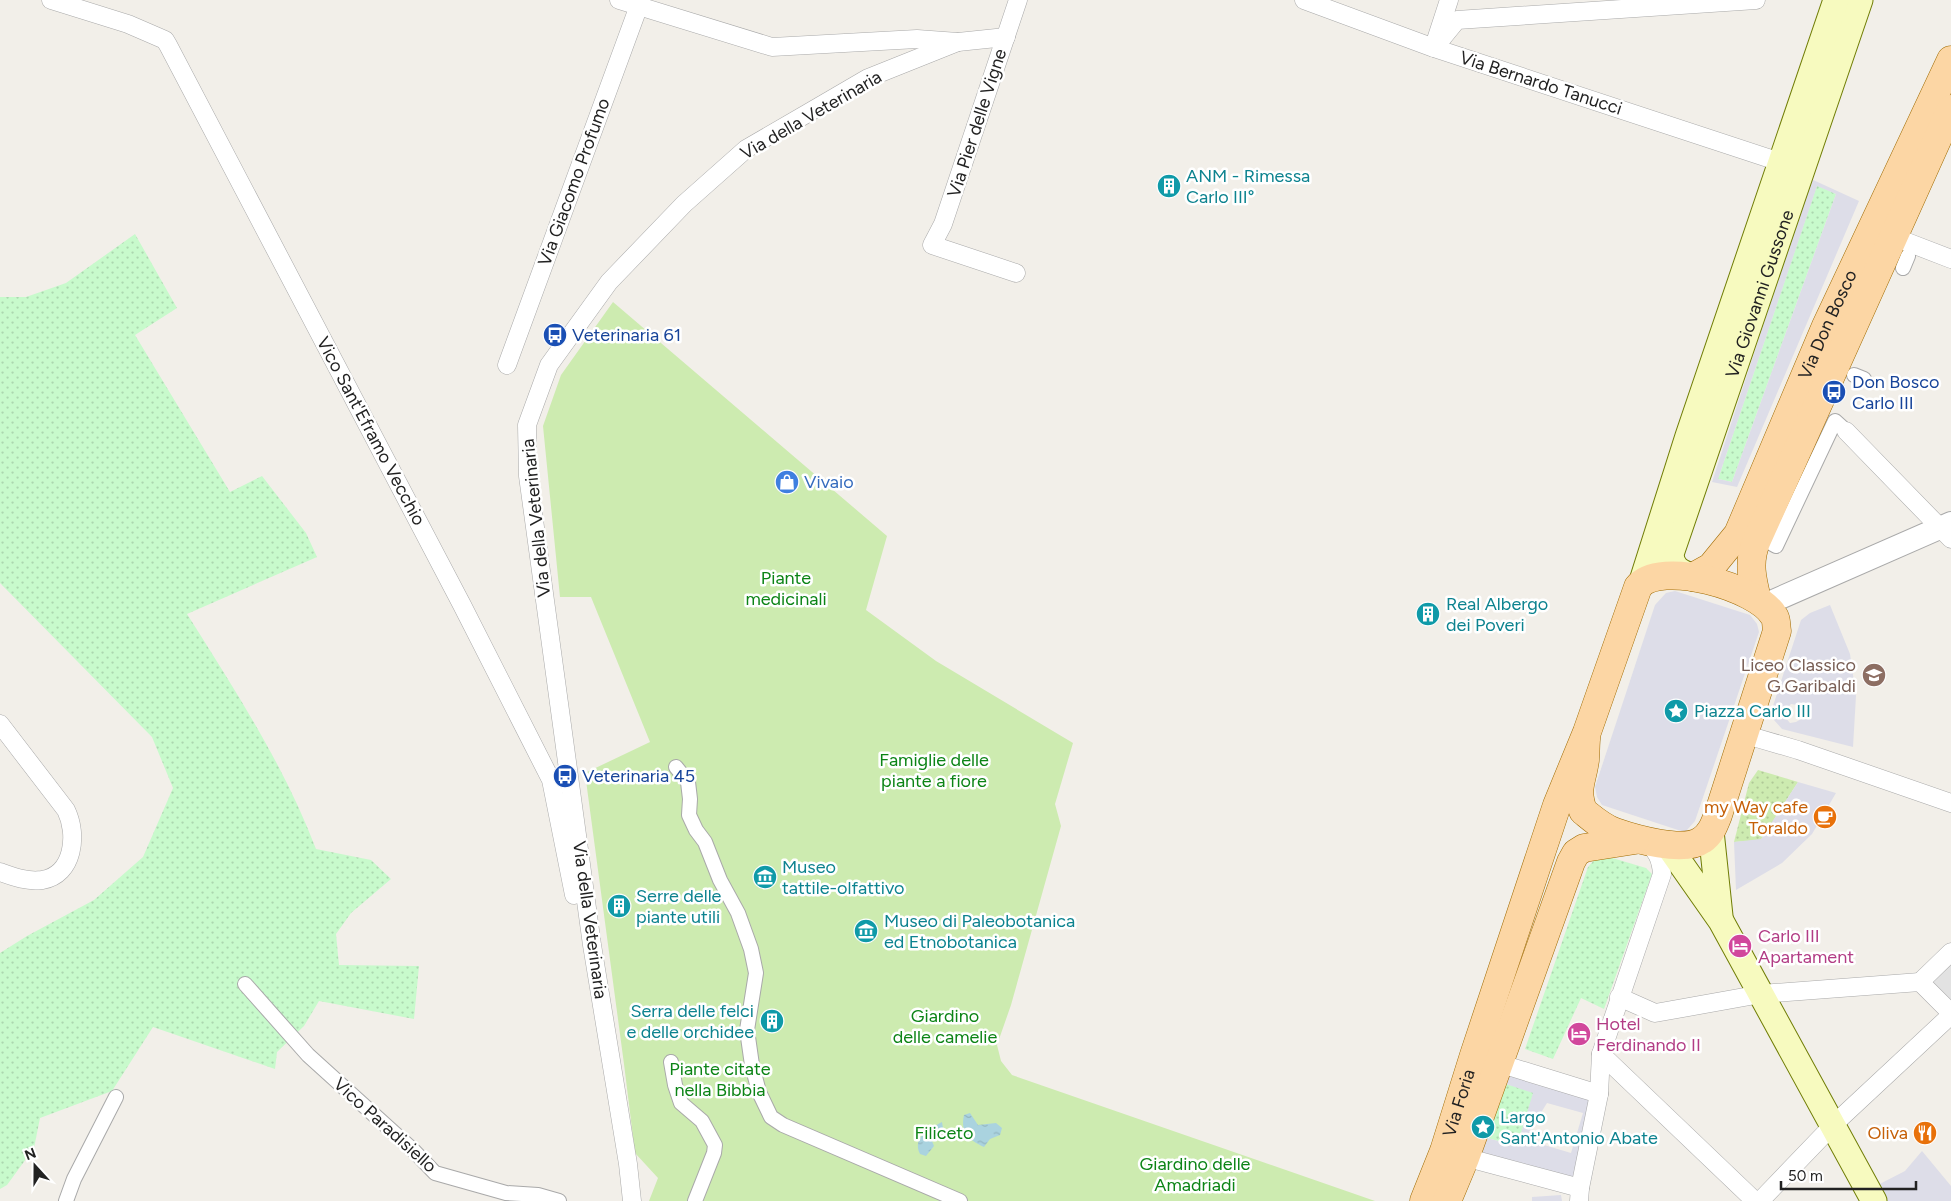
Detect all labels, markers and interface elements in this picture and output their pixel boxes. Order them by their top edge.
street label: Via Pier delle Vigne [943,46,1011,200]
street label: Via Bernardo Tanucci [1457,46,1625,120]
street label: Via della Veterinaria [737,66,885,164]
street label: Via Giacomo Profumo [533,95,615,269]
place label: ANM - Rimessa Carlo III° [1186,165,1310,208]
building icon: ANM - Rimessa Carlo III° [1156,173,1182,199]
street label: Via Giovanni Gussone [1721,207,1799,381]
street label: Via Don Bosco [1794,266,1862,383]
bus stop icon: Veterinaria 61 [542,322,568,348]
place label: Veterinaria 61 [572,324,681,346]
street label: Vico Sant'Eframo Vecchio [312,333,430,529]
place label: Don Bosco Carlo III [1852,371,1939,414]
bus stop icon: Don Bosco Carlo III [1821,379,1847,405]
street label: Via della Veterinaria [517,438,555,598]
shop icon: Vivaio [774,469,800,495]
place label: Vivaio [804,471,854,493]
park label: Piante medicinali [745,567,827,610]
place label: Real Albergo dei Poveri [1446,593,1548,636]
building icon: Real Albergo dei Poveri [1415,601,1441,627]
place label: Liceo Classico G.Garibaldi [1741,654,1856,697]
school or university icon: Liceo Classico G.Garibaldi [1861,662,1887,688]
place icon: Piazza Carlo III [1663,698,1689,724]
place label: Piazza Carlo III [1694,700,1811,722]
park label: Famiglie delle piante a fiore [879,749,989,792]
bus stop icon: Veterinaria 45 [552,763,578,789]
place label: Veterinaria 45 [582,765,695,787]
place label: my Way cafe Toraldo [1704,796,1808,839]
cafe icon: my Way cafe Toraldo [1812,804,1838,830]
street label: Via della Veterinaria [568,840,612,1000]
place label: Museo tattile-olfattivo [782,856,905,899]
museum icon: Museo tattile-olfattivo [752,864,778,890]
place label: Serre delle piante utili [636,885,722,928]
building icon: Serre delle piante utili [606,893,632,919]
place label: Museo di Paleobotanica ed Etnobotanica [884,910,1075,953]
museum icon: Museo di Paleobotanica ed Etnobotanica [853,918,879,944]
place label: Carlo III Apartament [1758,925,1854,968]
hotel icon: Carlo III Apartament [1727,933,1753,959]
place label: Serra delle felci e delle orchidee [626,1000,754,1043]
park label: Giardino delle camelie [893,1005,997,1048]
building icon: Serra delle felci e delle orchidee [759,1008,785,1034]
place label: Hotel Ferdinando II [1596,1013,1701,1056]
hotel icon: Hotel Ferdinando II [1566,1021,1592,1047]
park label: Piante citate nella Bibbia [669,1058,771,1101]
street label: Via Foria [1438,1066,1480,1140]
street label: Vico Paradisiello [329,1073,441,1177]
place label: Largo Sant'Antonio Abate [1500,1106,1658,1149]
place icon: Largo Sant'Antonio Abate [1470,1114,1496,1140]
restaurant icon: Oliva [1912,1120,1938,1146]
park label: Filiceto [915,1122,973,1144]
place label: Oliva [1868,1122,1908,1144]
north arrow [10,1141,60,1191]
text: N [22,1144,39,1164]
park label: Giardino delle Amadriadi [1140,1153,1251,1196]
scale bar [1781,1158,1916,1190]
text: 50 m [1788,1167,1823,1185]

